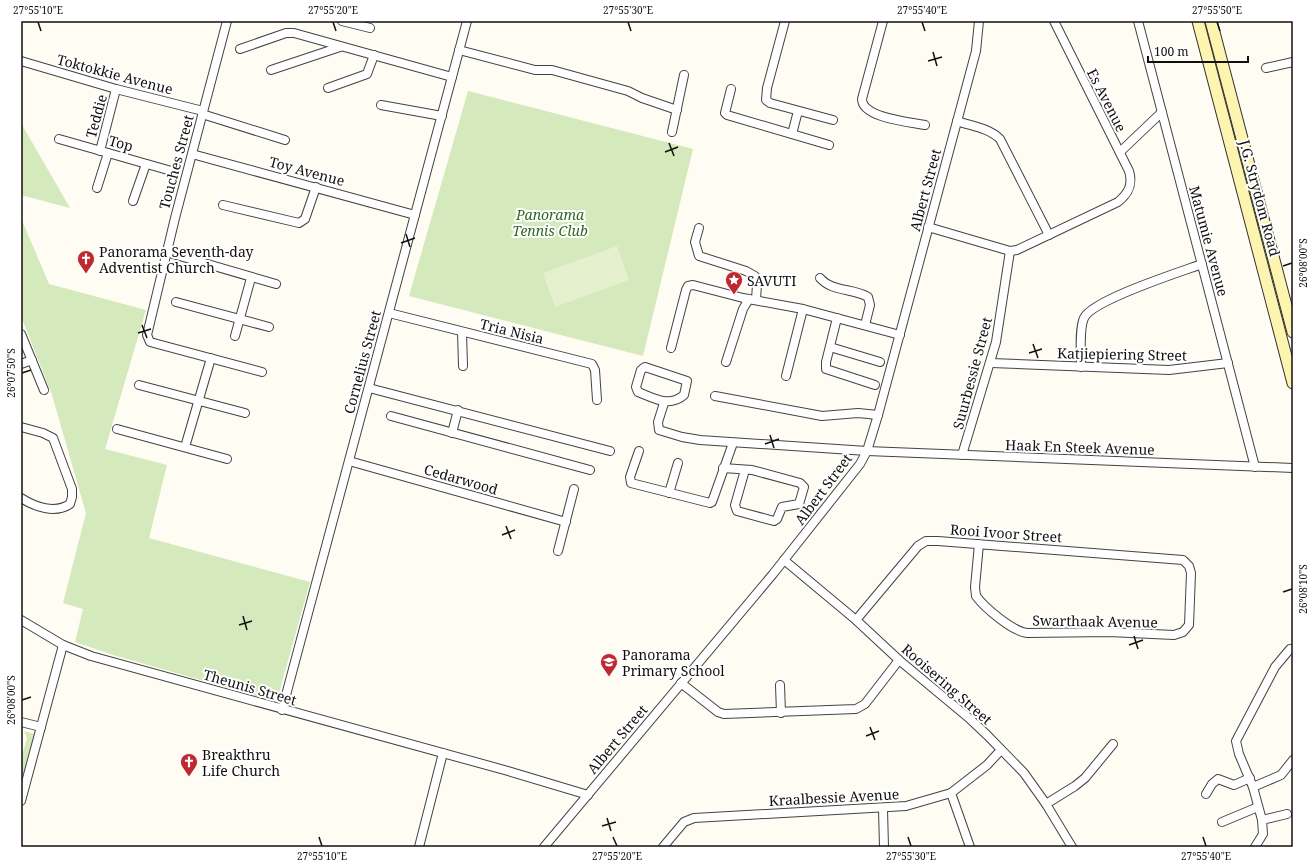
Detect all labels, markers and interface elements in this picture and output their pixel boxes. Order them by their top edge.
text: 27°55'10"E [13,3,63,17]
text: 27°55'20"E [308,3,358,17]
text: 27°55'30"E [603,3,653,17]
text: 27°55'40"E [897,3,947,17]
text: 27°55'50"E [1192,3,1242,17]
scale bar [1148,38,1248,64]
text: 100 m [1154,43,1189,60]
street label: Toktokkie Avenue [55,49,175,99]
street label: Es Avenue [1083,65,1131,135]
street label: Teddie [81,92,111,140]
street label: Touches Street [154,113,198,211]
street label: Top [107,130,135,156]
street label: J.G. Strydom Road [1235,137,1285,259]
street label: Albert Street [905,147,945,233]
street label: Toy Avenue [267,152,347,190]
street label: Matumie Avenue [1185,184,1233,298]
park label: Panorama Tennis Club [512,205,588,240]
text: 26°08'00"S [1296,238,1310,288]
place label: Panorama Seventh-day Adventist Church [99,242,253,277]
church icon: Panorama Seventh-day Adventist Church [76,249,96,274]
place icon: SAVUTI [724,270,744,295]
place label: SAVUTI [747,271,796,290]
street label: Cornelius Street [339,308,385,416]
street label: Tria Nisia [478,314,546,348]
street label: Suurbessie Street [948,315,996,431]
street label: Katjiepiering Street [1057,343,1187,365]
text: 26°07'50"S [4,348,18,398]
street label: Haak En Steek Avenue [1005,435,1155,459]
street label: Albert Street [790,449,856,528]
street label: Cedarwood [422,459,501,499]
street label: Rooi Ivoor Street [949,520,1063,546]
text: 26°08'10"S [1296,564,1310,614]
street label: Swarthaak Avenue [1032,610,1158,632]
street label: Rooisering Street [898,639,996,729]
place label: Panorama Primary School [622,645,725,680]
school or university icon: Panorama Primary School [599,652,619,677]
street label: Theunis Street [201,665,299,709]
text: 26°08'00"S [4,675,18,725]
street label: Albert Street [583,700,651,777]
place label: Breakthru Life Church [202,745,280,780]
church icon: Breakthru Life Church [179,752,199,777]
street label: Kraalbessie Avenue [768,784,900,810]
text: 27°55'10"E [297,849,347,863]
text: 27°55'20"E [592,849,642,863]
text: 27°55'30"E [886,849,936,863]
text: 27°55'40"E [1181,849,1231,863]

